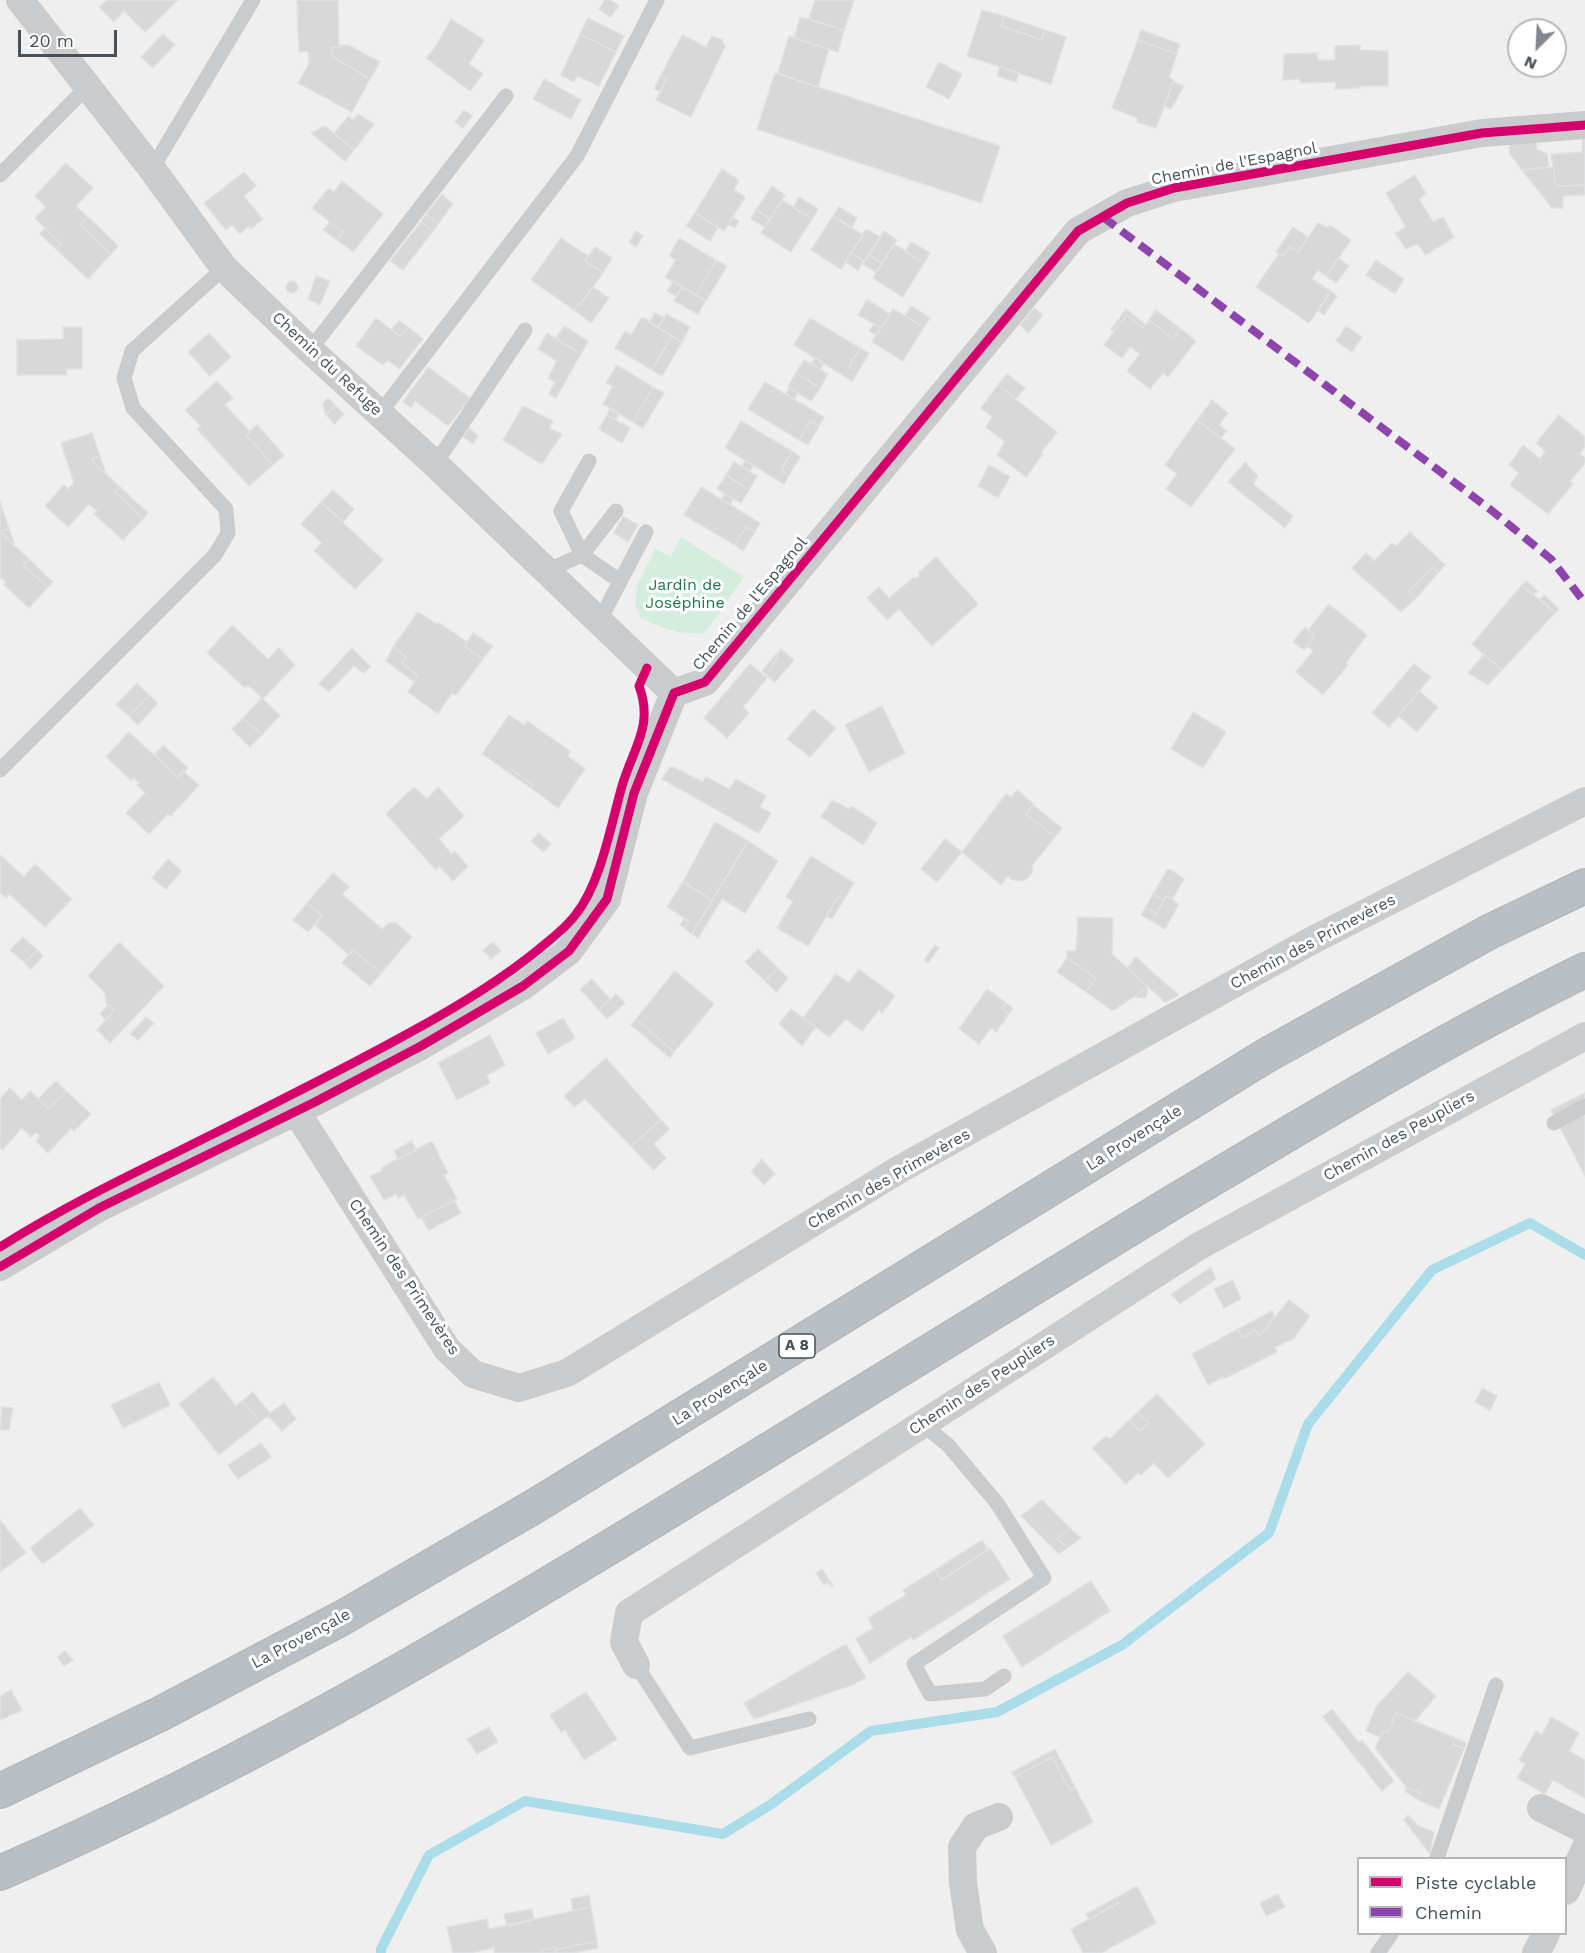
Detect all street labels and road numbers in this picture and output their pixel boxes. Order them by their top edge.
street label: Chemin de l'Espagnol [1149,138,1319,190]
street label: Chemin du Refuge [268,308,386,420]
street label: Chemin de l'Espagnol [688,533,812,675]
street label: Chemin des Primevères [1227,890,1399,994]
street label: Chemin des Peupliers [1320,1086,1478,1186]
street label: La Provençale [1083,1101,1185,1175]
street label: Chemin des Primevères [804,1125,974,1233]
street label: Chemin des Primevères [344,1195,464,1359]
street label: Chemin des Peupliers [906,1331,1058,1439]
road number: A 8 [779,1334,815,1358]
street label: La Provençale [669,1356,771,1430]
street label: La Provençale [248,1605,354,1673]

